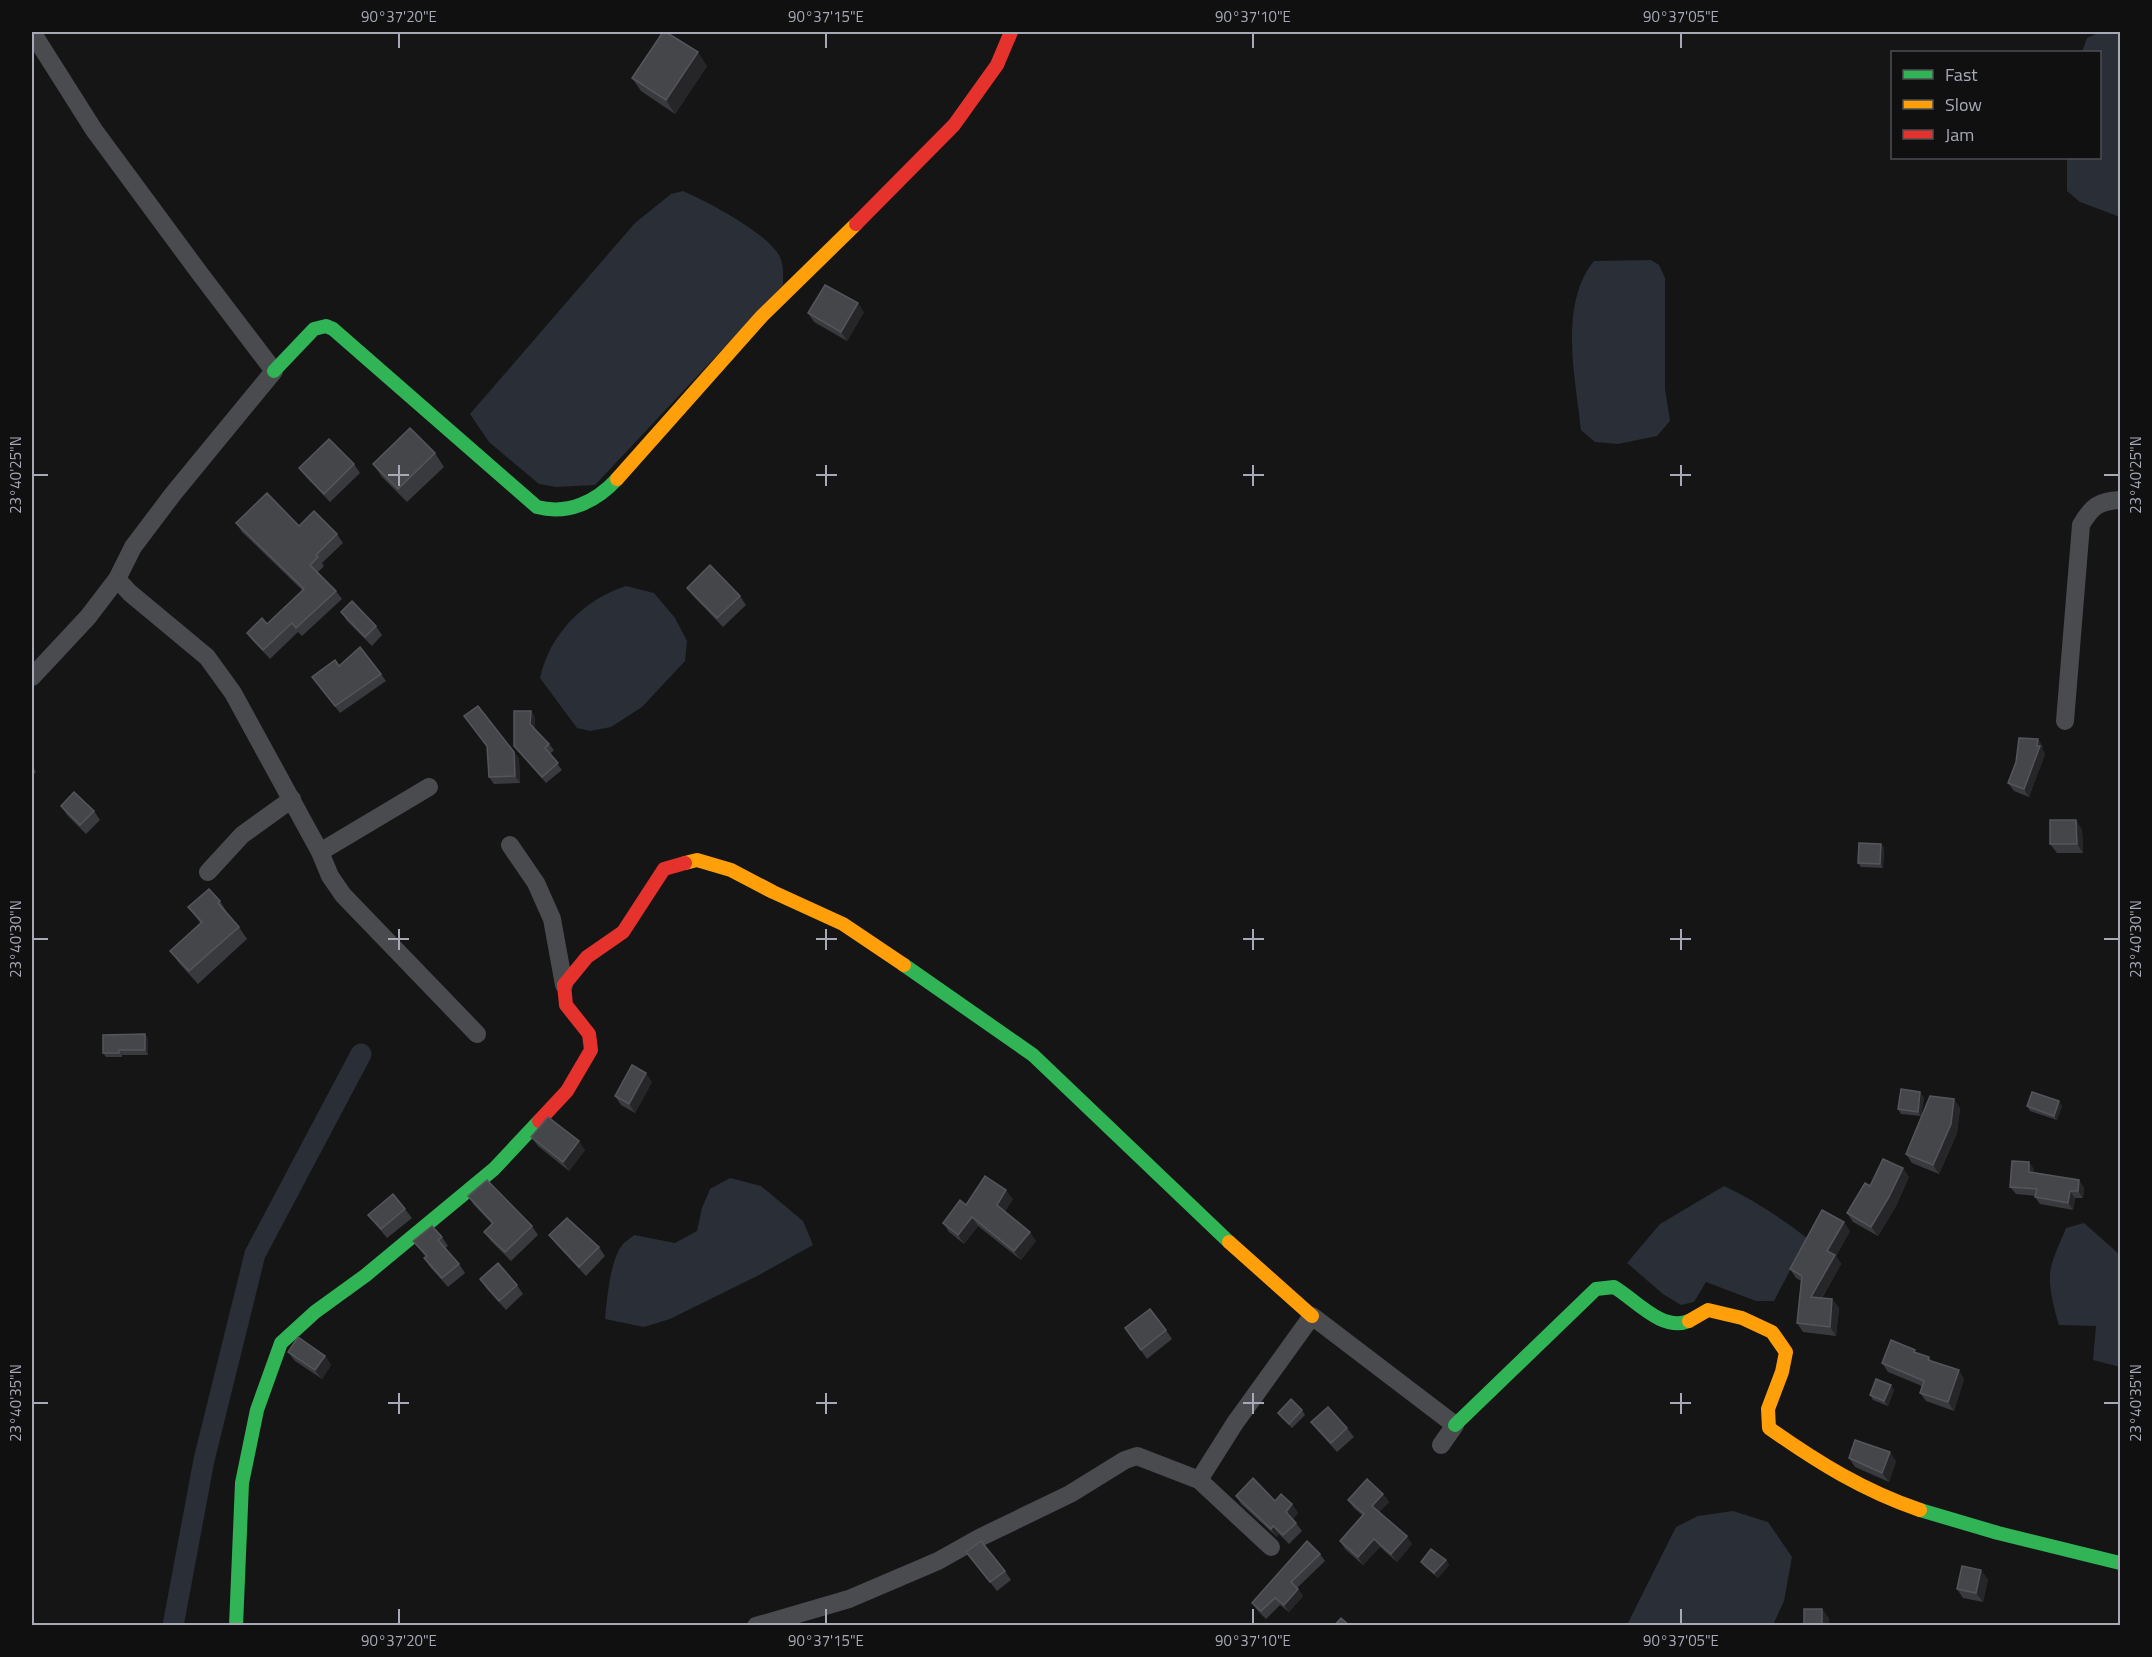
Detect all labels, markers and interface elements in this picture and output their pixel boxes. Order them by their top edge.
text: 90°37'20"E [361,5,437,28]
text: 90°37'15"E [788,5,864,28]
text: 90°37'10"E [1215,5,1291,28]
text: 90°37'05"E [1643,5,1719,28]
legend [1891,51,2101,159]
text: Fast [1945,61,1978,88]
text: Slow [1945,91,1982,118]
text: Jam [1945,121,1974,148]
text: 23°40'25"N [4,436,27,514]
text: 23°40'25"N [2124,436,2147,514]
text: 23°40'30"N [4,900,27,978]
text: 23°40'30"N [2124,900,2147,978]
text: 23°40'35"N [4,1364,27,1442]
text: 23°40'35"N [2124,1364,2147,1442]
text: 90°37'20"E [361,1629,437,1652]
text: 90°37'15"E [788,1629,864,1652]
text: 90°37'10"E [1215,1629,1291,1652]
text: 90°37'05"E [1643,1629,1719,1652]

